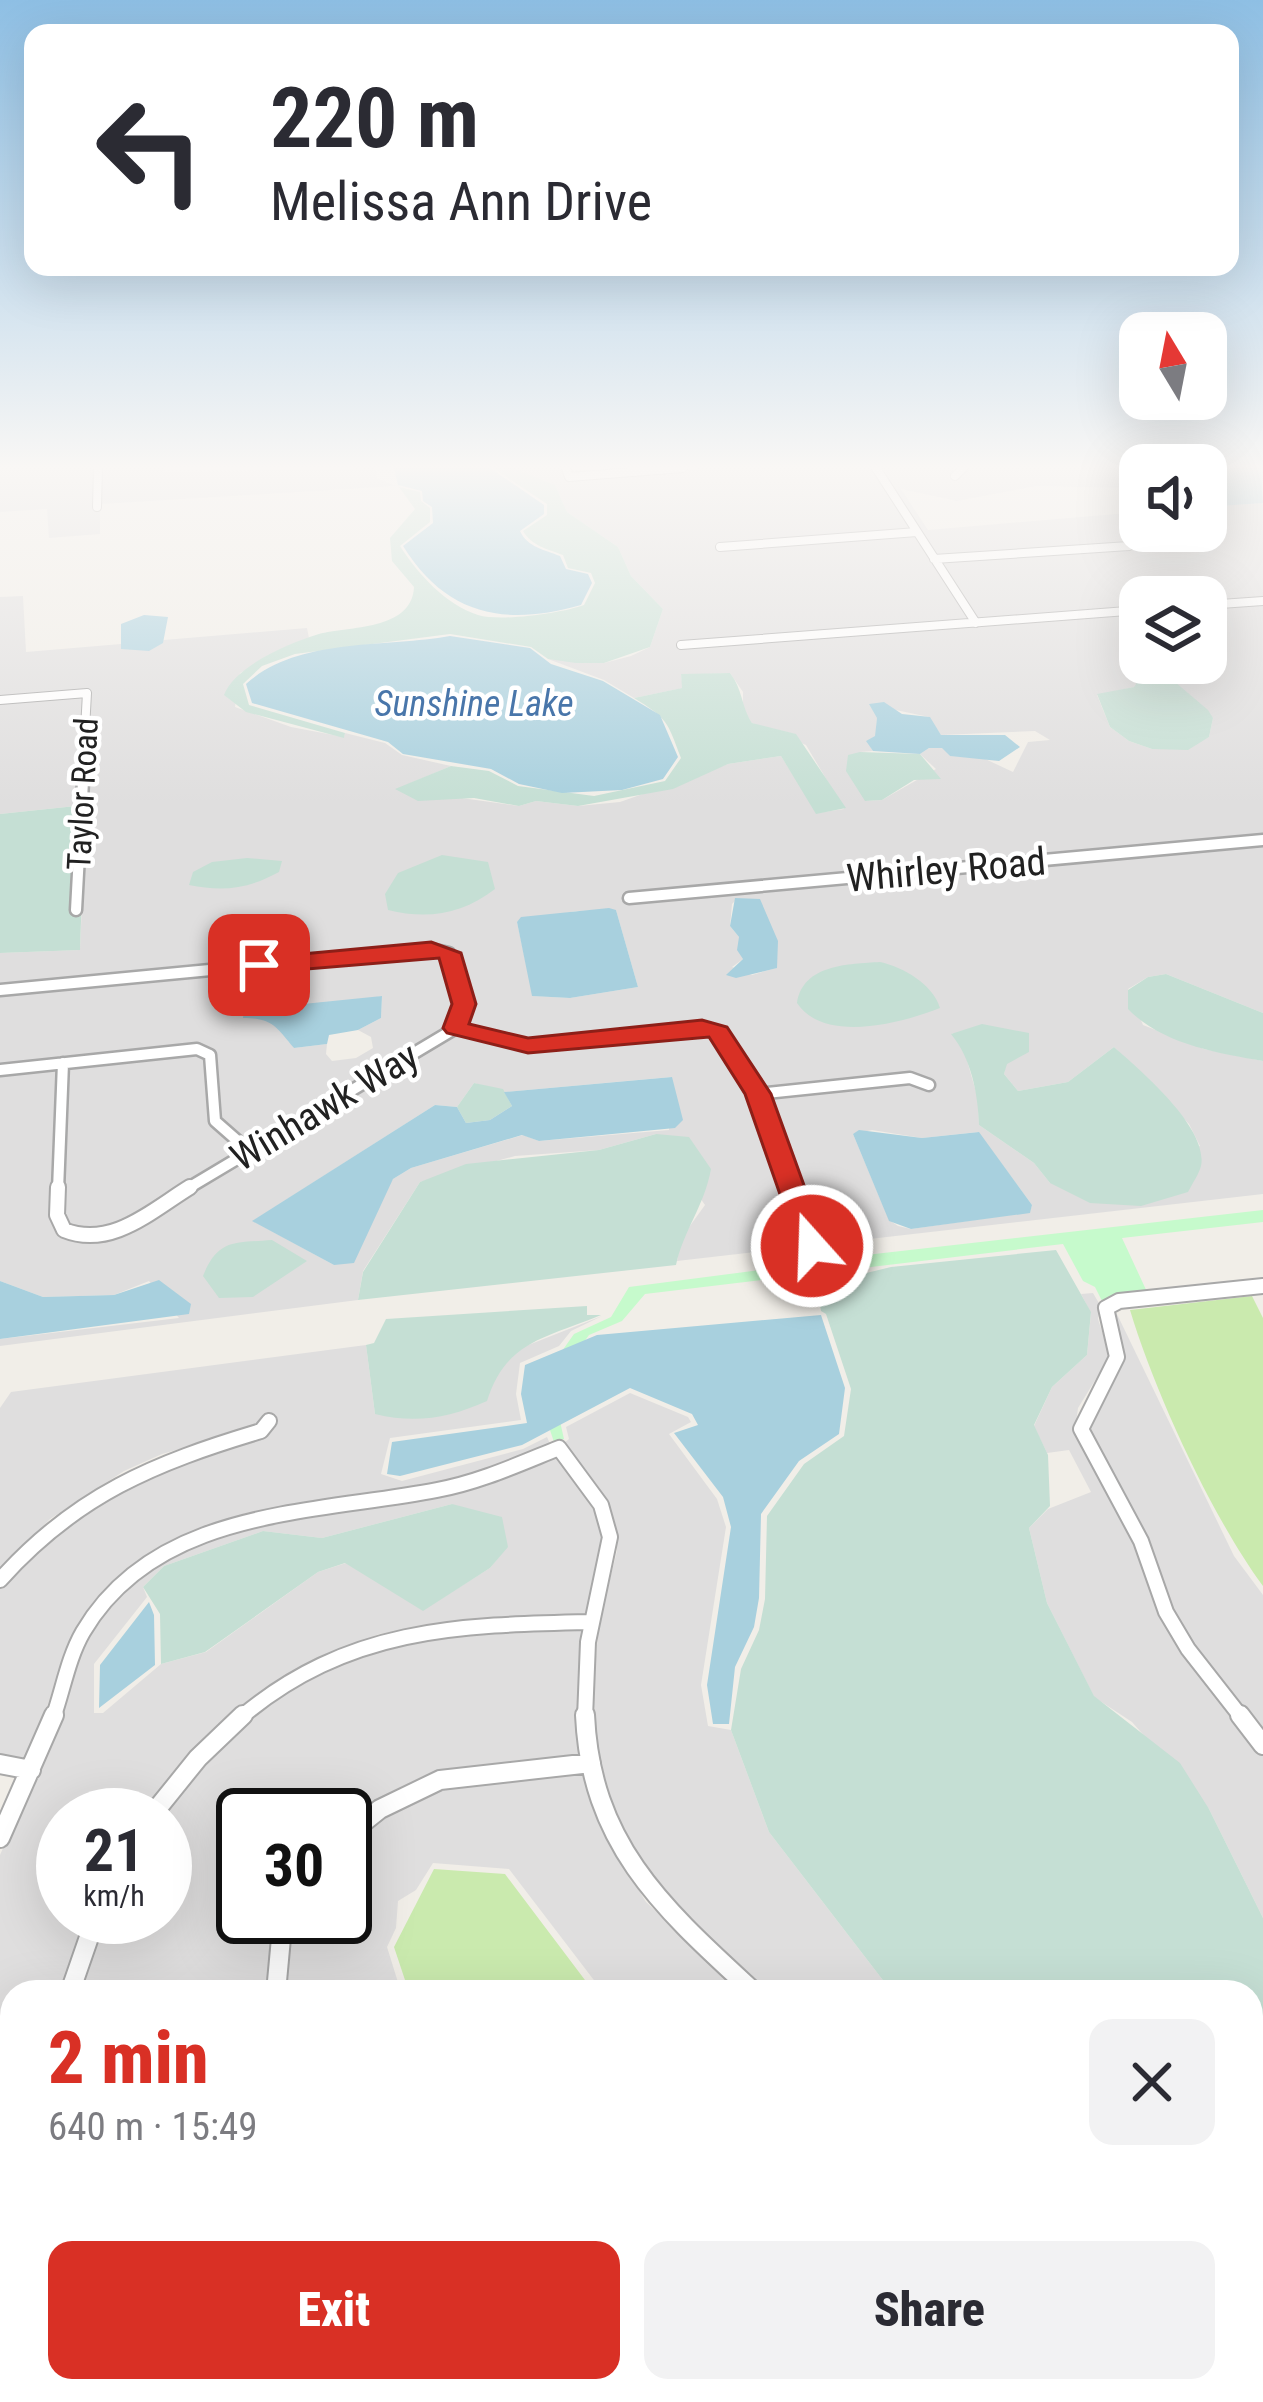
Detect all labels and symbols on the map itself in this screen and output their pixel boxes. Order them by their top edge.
north arrow [1119,312,1227,420]
water label: Sunshine Lake [374,683,574,725]
street label: Taylor Road [59,717,106,871]
street label: Whirley Road [845,838,1048,902]
pin [208,914,310,1016]
street label: Winhawk Way [222,1033,427,1181]
position arrow [749,1183,875,1309]
speed limit sign: 30 [216,1788,372,1944]

